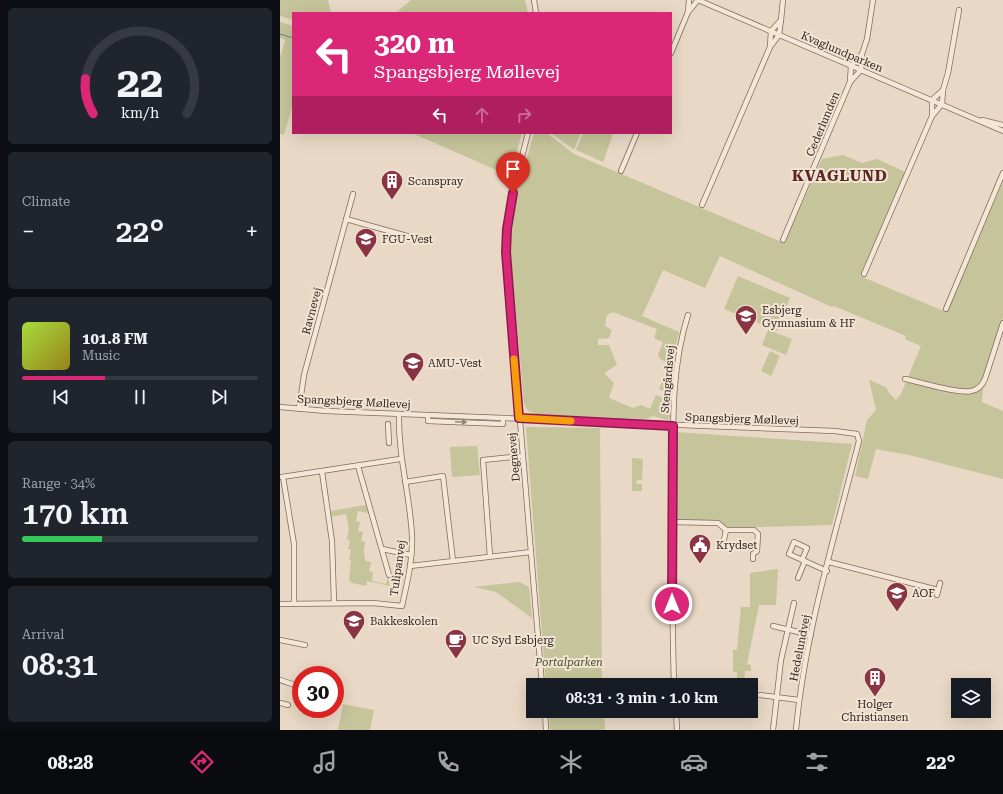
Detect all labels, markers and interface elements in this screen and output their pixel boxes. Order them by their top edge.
text: 320 m [374,27,455,60]
icon: left [308,28,360,80]
street label: Kvaglundparken [799,29,885,75]
text: 22 [117,58,163,107]
text: Spangsbjerg Møllevej [374,61,560,82]
street label: Cederlunden [803,90,843,158]
icon: left [429,104,451,126]
icon: ahead [471,104,493,126]
icon: right [513,104,535,126]
text: km/h [121,105,159,121]
pin [496,152,530,193]
icon: arrive [502,158,524,180]
district label: KVAGLUND [792,167,888,185]
building icon: Scanspray [379,168,405,201]
place label: Scanspray [408,175,464,188]
text: Climate [22,194,70,209]
text: 22° [116,214,164,249]
text: − [22,219,34,244]
text: + [246,219,258,244]
school or university icon: FGU-Vest [353,226,379,259]
place label: FGU-Vest [382,233,433,246]
street label: Ravnevej [299,286,325,336]
school or university icon: Esbjerg Gymnasium & HF [733,303,759,336]
place label: Esbjerg Gymnasium & HF [762,304,856,330]
text: 101.8 FM [82,330,148,348]
street label: Stengårdsvej [659,345,677,413]
text: Music [82,348,120,363]
school or university icon: AMU-Vest [400,350,426,383]
place label: AMU-Vest [428,357,482,370]
icon: previous [50,386,72,408]
icon: pause [129,386,151,408]
icon: next [208,386,230,408]
street label: Spangsbjerg Møllevej [297,393,411,411]
street label: Spangsbjerg Møllevej [685,411,799,427]
one-way arrow [455,419,468,425]
street label: Degnevej [505,432,523,482]
text: Range · 34% [22,476,95,491]
text: 170 km [22,496,129,531]
public building icon: Krydset [687,532,713,565]
street label: Tulipanvej [388,539,408,597]
place label: Krydset [716,539,757,552]
school or university icon: AOF [884,580,910,613]
position arrow [651,583,693,625]
place label: AOF [912,587,935,600]
school or university icon: Bakkeskolen [341,608,367,641]
street label: Hedelundvej [787,613,813,683]
place label: Bakkeskolen [370,615,438,628]
text: Arrival [22,627,64,642]
cafe icon: UC Syd Esbjerg [443,627,469,660]
place label: UC Syd Esbjerg [472,634,555,647]
text: 08:31 [22,647,98,682]
park label: Portalparken [534,656,603,669]
building icon: Holger Christiansen [862,665,888,698]
speed limit sign: 30 [292,666,344,718]
map controls [951,678,991,718]
button: layers [951,678,991,718]
text: 08:31 · 3 min · 1.0 km [566,689,718,707]
place label: Holger Christiansen [841,698,909,724]
icon: directions [188,748,216,776]
icon: music [311,748,339,776]
icon: phone [434,748,462,776]
icon: climate [557,748,585,776]
icon: car [680,748,708,776]
icon: filters [803,748,831,776]
text: 08:28 [47,752,93,773]
text: 22° [926,752,955,773]

